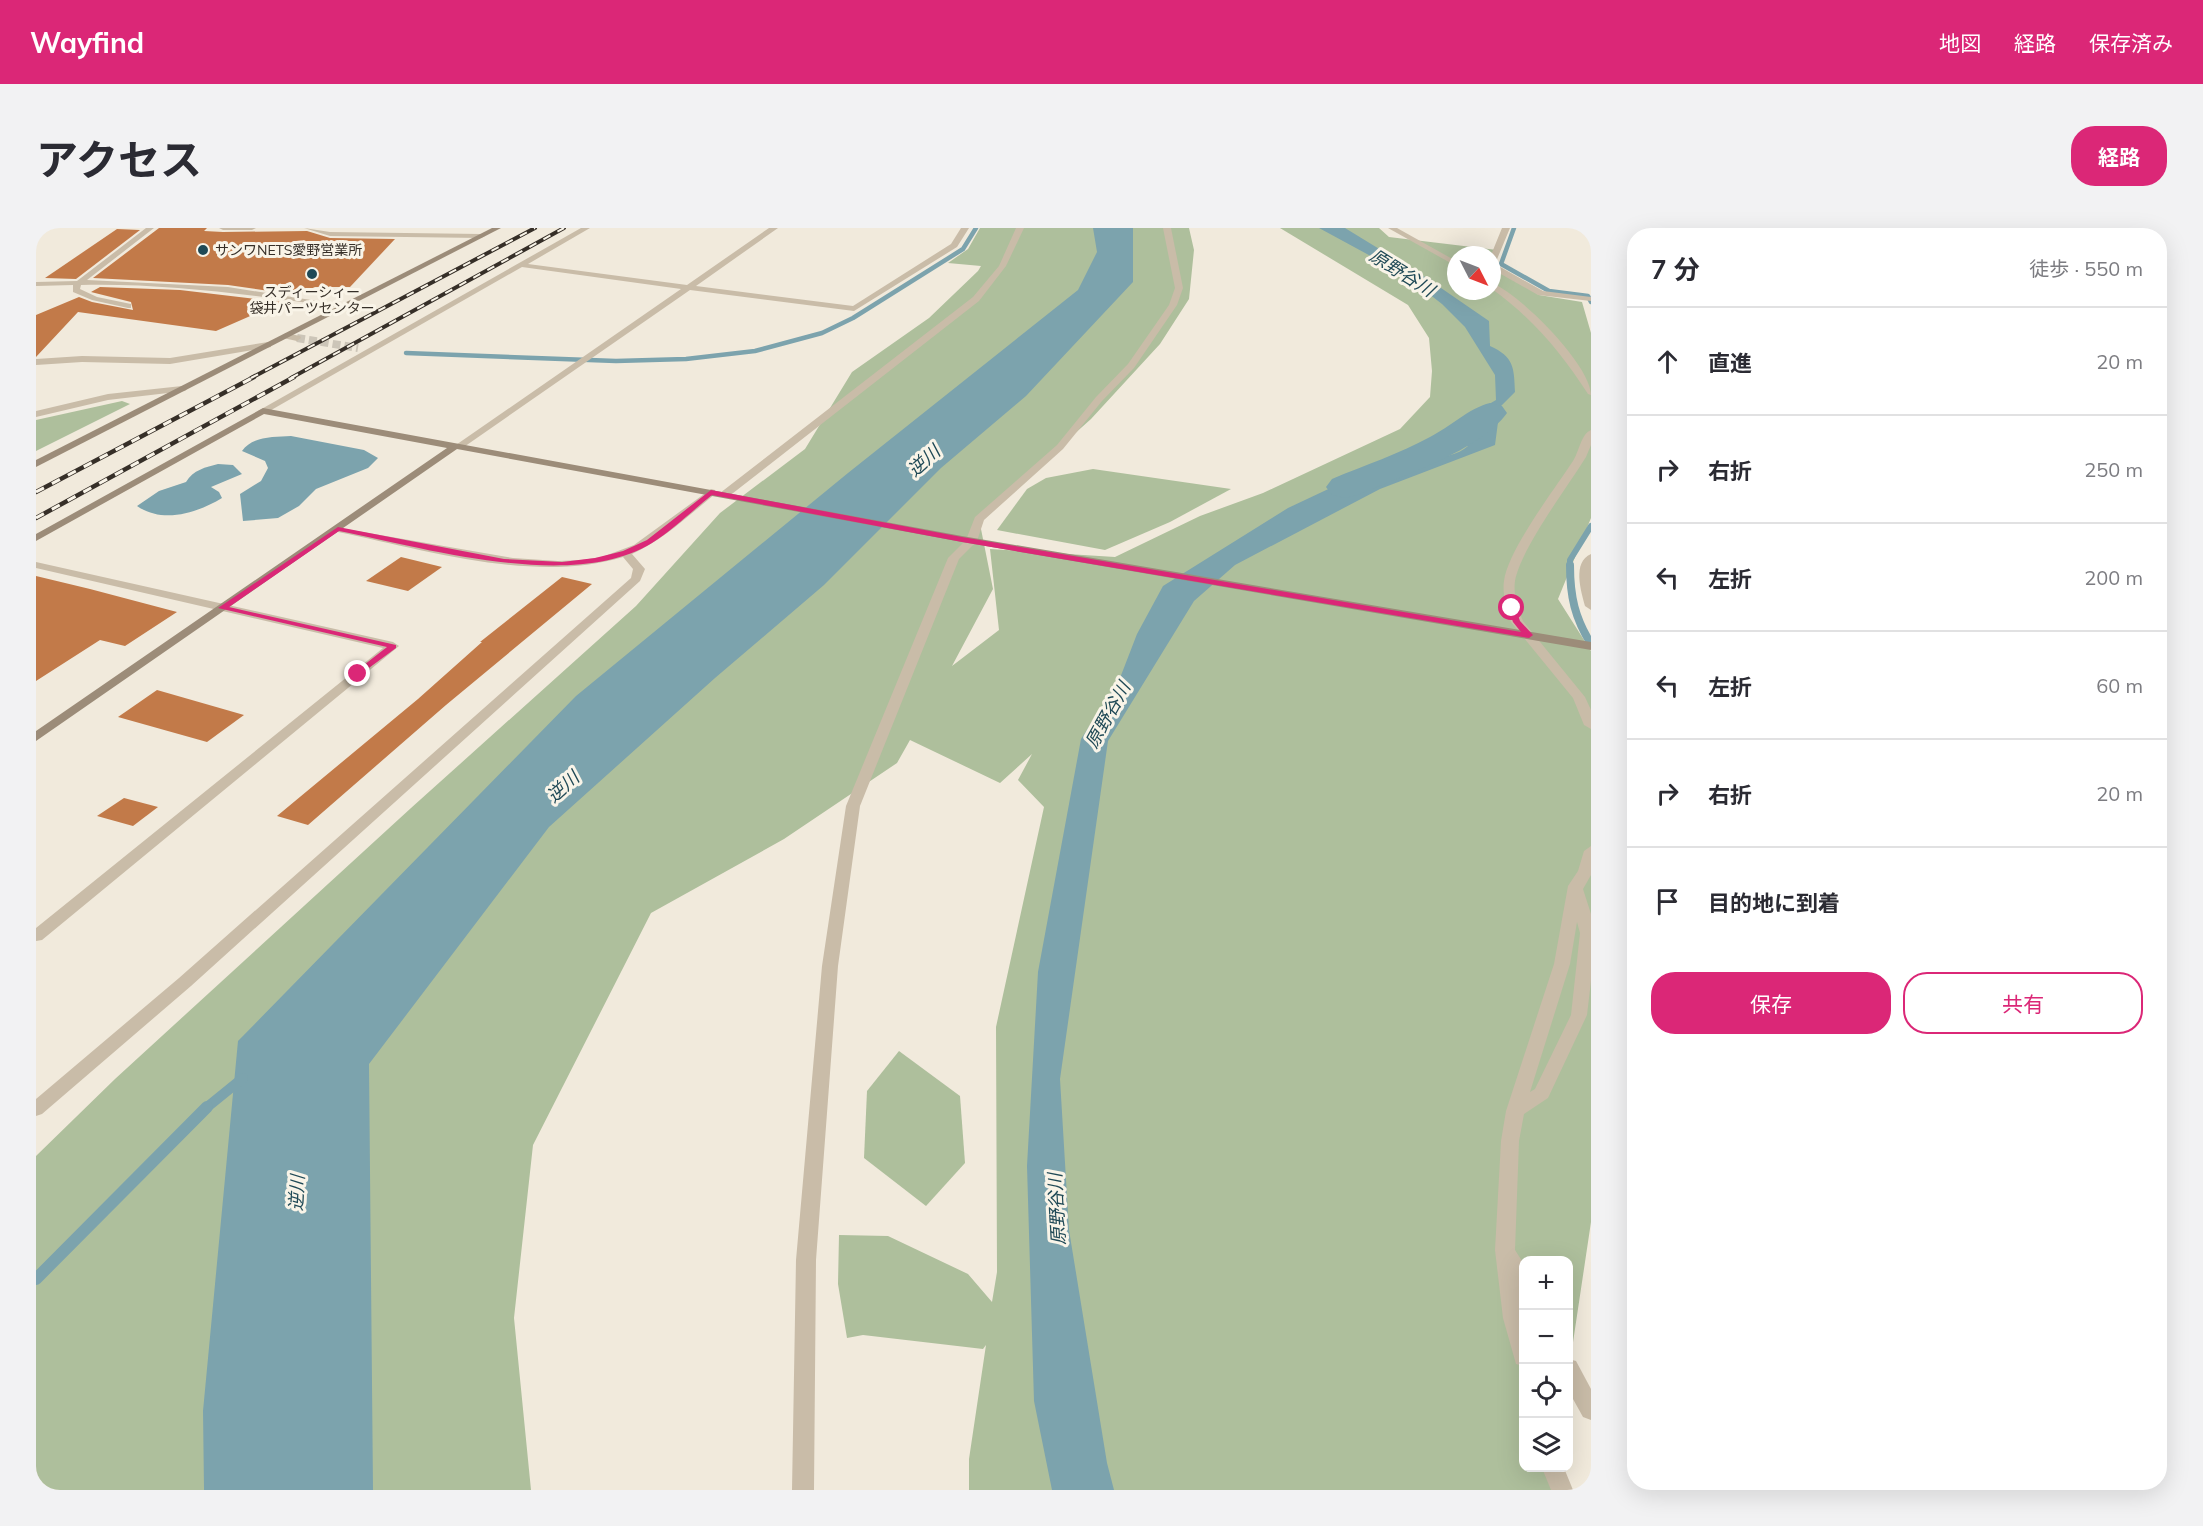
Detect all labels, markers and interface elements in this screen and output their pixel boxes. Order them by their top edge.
text: Wayfind [30,25,144,60]
text: 地図 [1939,30,1981,56]
text: 経路 [2014,30,2056,56]
text: 保存済み [2089,30,2173,56]
button: 経路 [2071,126,2167,186]
text: アクセス [36,133,202,186]
place label: サンワNETS愛野営業所 [215,241,362,259]
marker: サンワNETS愛野営業所 [196,243,210,257]
water label: 原野谷川 [1366,244,1441,302]
north arrow [1447,246,1501,300]
text: 7 分 [1651,253,1700,286]
text: 徒歩 · 550 m [2029,256,2143,281]
marker: スディーシィー 袋井パーツセンター [305,267,319,281]
place label: スディーシィー 袋井パーツセンター [249,283,375,317]
icon: ahead [1651,345,1684,378]
text: 直進 [1708,349,1752,377]
text: 20 m [2096,349,2143,374]
water label: 逆川 [903,439,946,481]
icon: right [1651,453,1684,486]
text: 右折 [1708,457,1752,485]
text: 250 m [2084,457,2143,482]
icon: left [1651,561,1684,594]
text: 左折 [1708,565,1752,593]
text: 200 m [2084,565,2143,590]
route start [1498,594,1524,620]
route end [344,660,370,686]
icon: left [1651,669,1684,702]
text: 左折 [1708,673,1752,701]
text: 60 m [2096,673,2143,698]
water label: 原野谷川 [1080,676,1136,752]
water label: 逆川 [542,765,585,807]
icon: right [1651,777,1684,810]
text: 右折 [1708,781,1752,809]
text: 20 m [2096,781,2143,806]
icon: arrive [1651,885,1684,918]
text: 目的地に到着 [1708,889,1840,917]
button: 保存 [1651,972,1891,1034]
button: 共有 [1903,972,2143,1034]
water label: 原野谷川 [1043,1170,1070,1246]
water label: 逆川 [284,1172,309,1212]
map controls [1519,1256,1573,1472]
button: + [1519,1256,1573,1310]
button: − [1519,1310,1573,1364]
button: locate [1519,1364,1573,1418]
button: layers [1519,1418,1573,1472]

